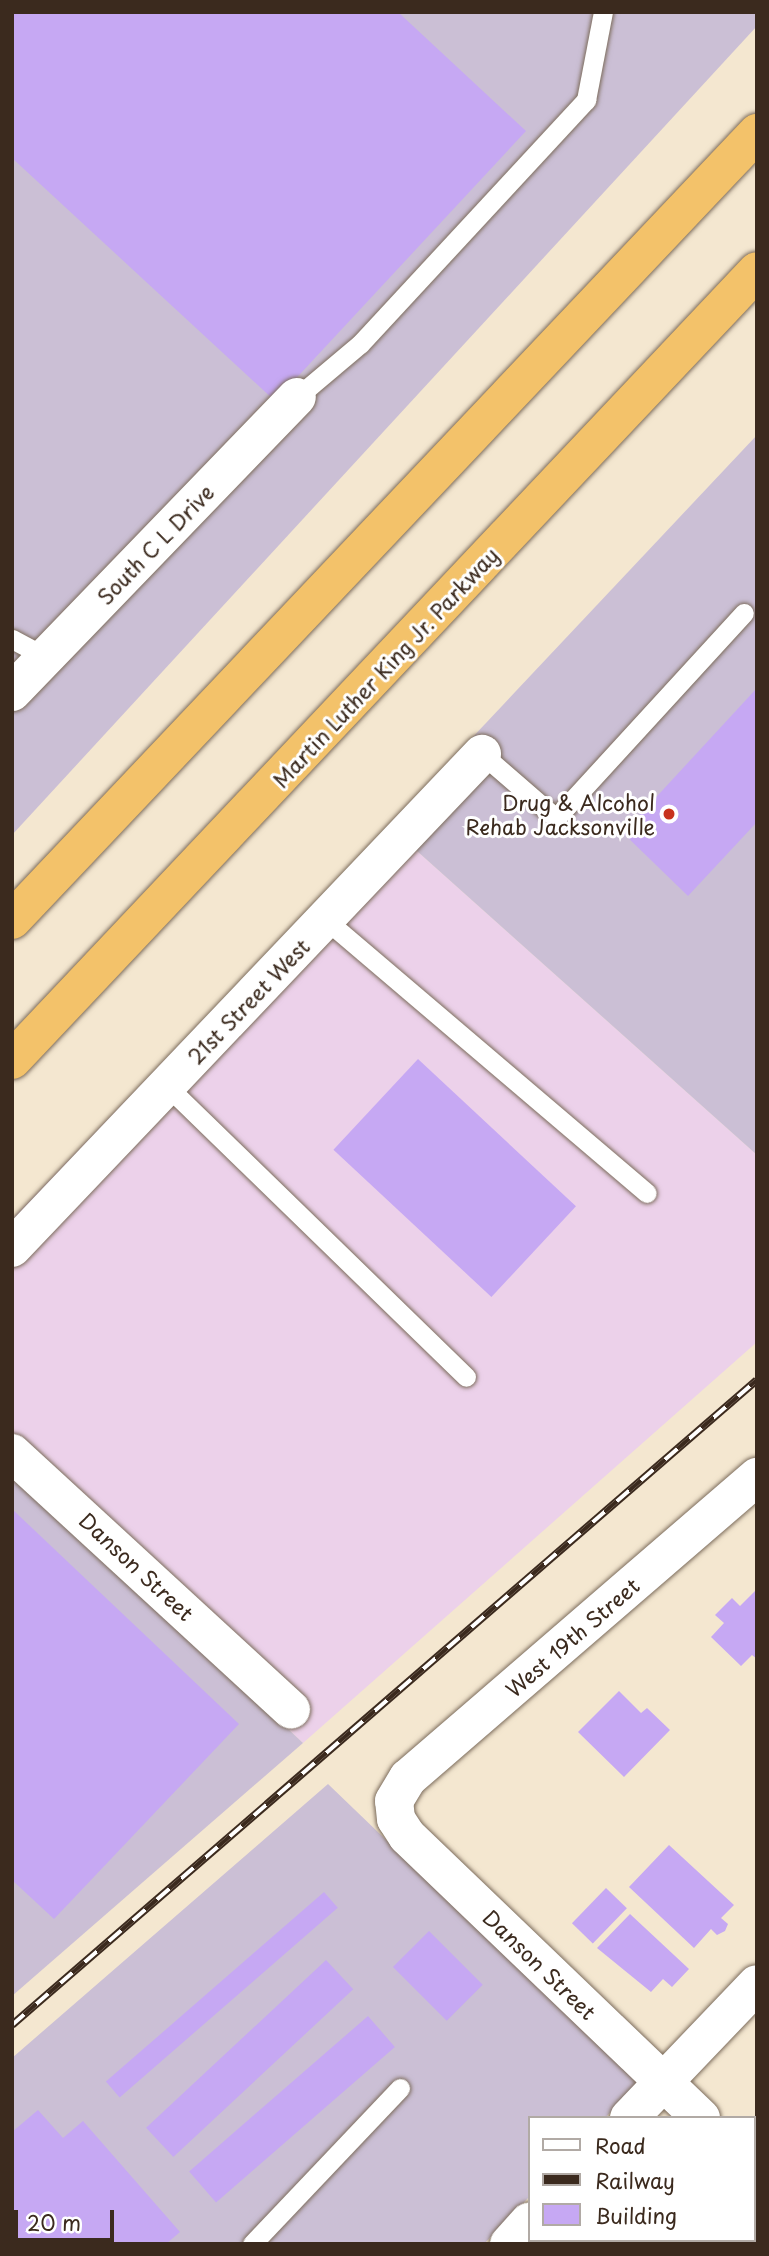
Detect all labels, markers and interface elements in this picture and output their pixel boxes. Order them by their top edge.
street label: South C L Drive [90,478,220,610]
street label: Martin Luther King Jr. Parkway [266,541,504,793]
place label: Drug & Alcohol Rehab Jacksonville [465,789,655,839]
marker: Drug & Alcohol Rehab Jacksonville [661,806,677,822]
street label: 21st Street West [181,932,315,1070]
street label: Danson Street [75,1507,199,1625]
street label: West 19th Street [501,1573,643,1701]
street label: Danson Street [479,1904,601,2024]
legend [528,2116,755,2242]
text: Road [595,2129,646,2161]
text: Railway [595,2164,675,2196]
scale bar [18,2196,117,2240]
text: Building [595,2199,677,2231]
text: 20 m [27,2206,81,2238]

